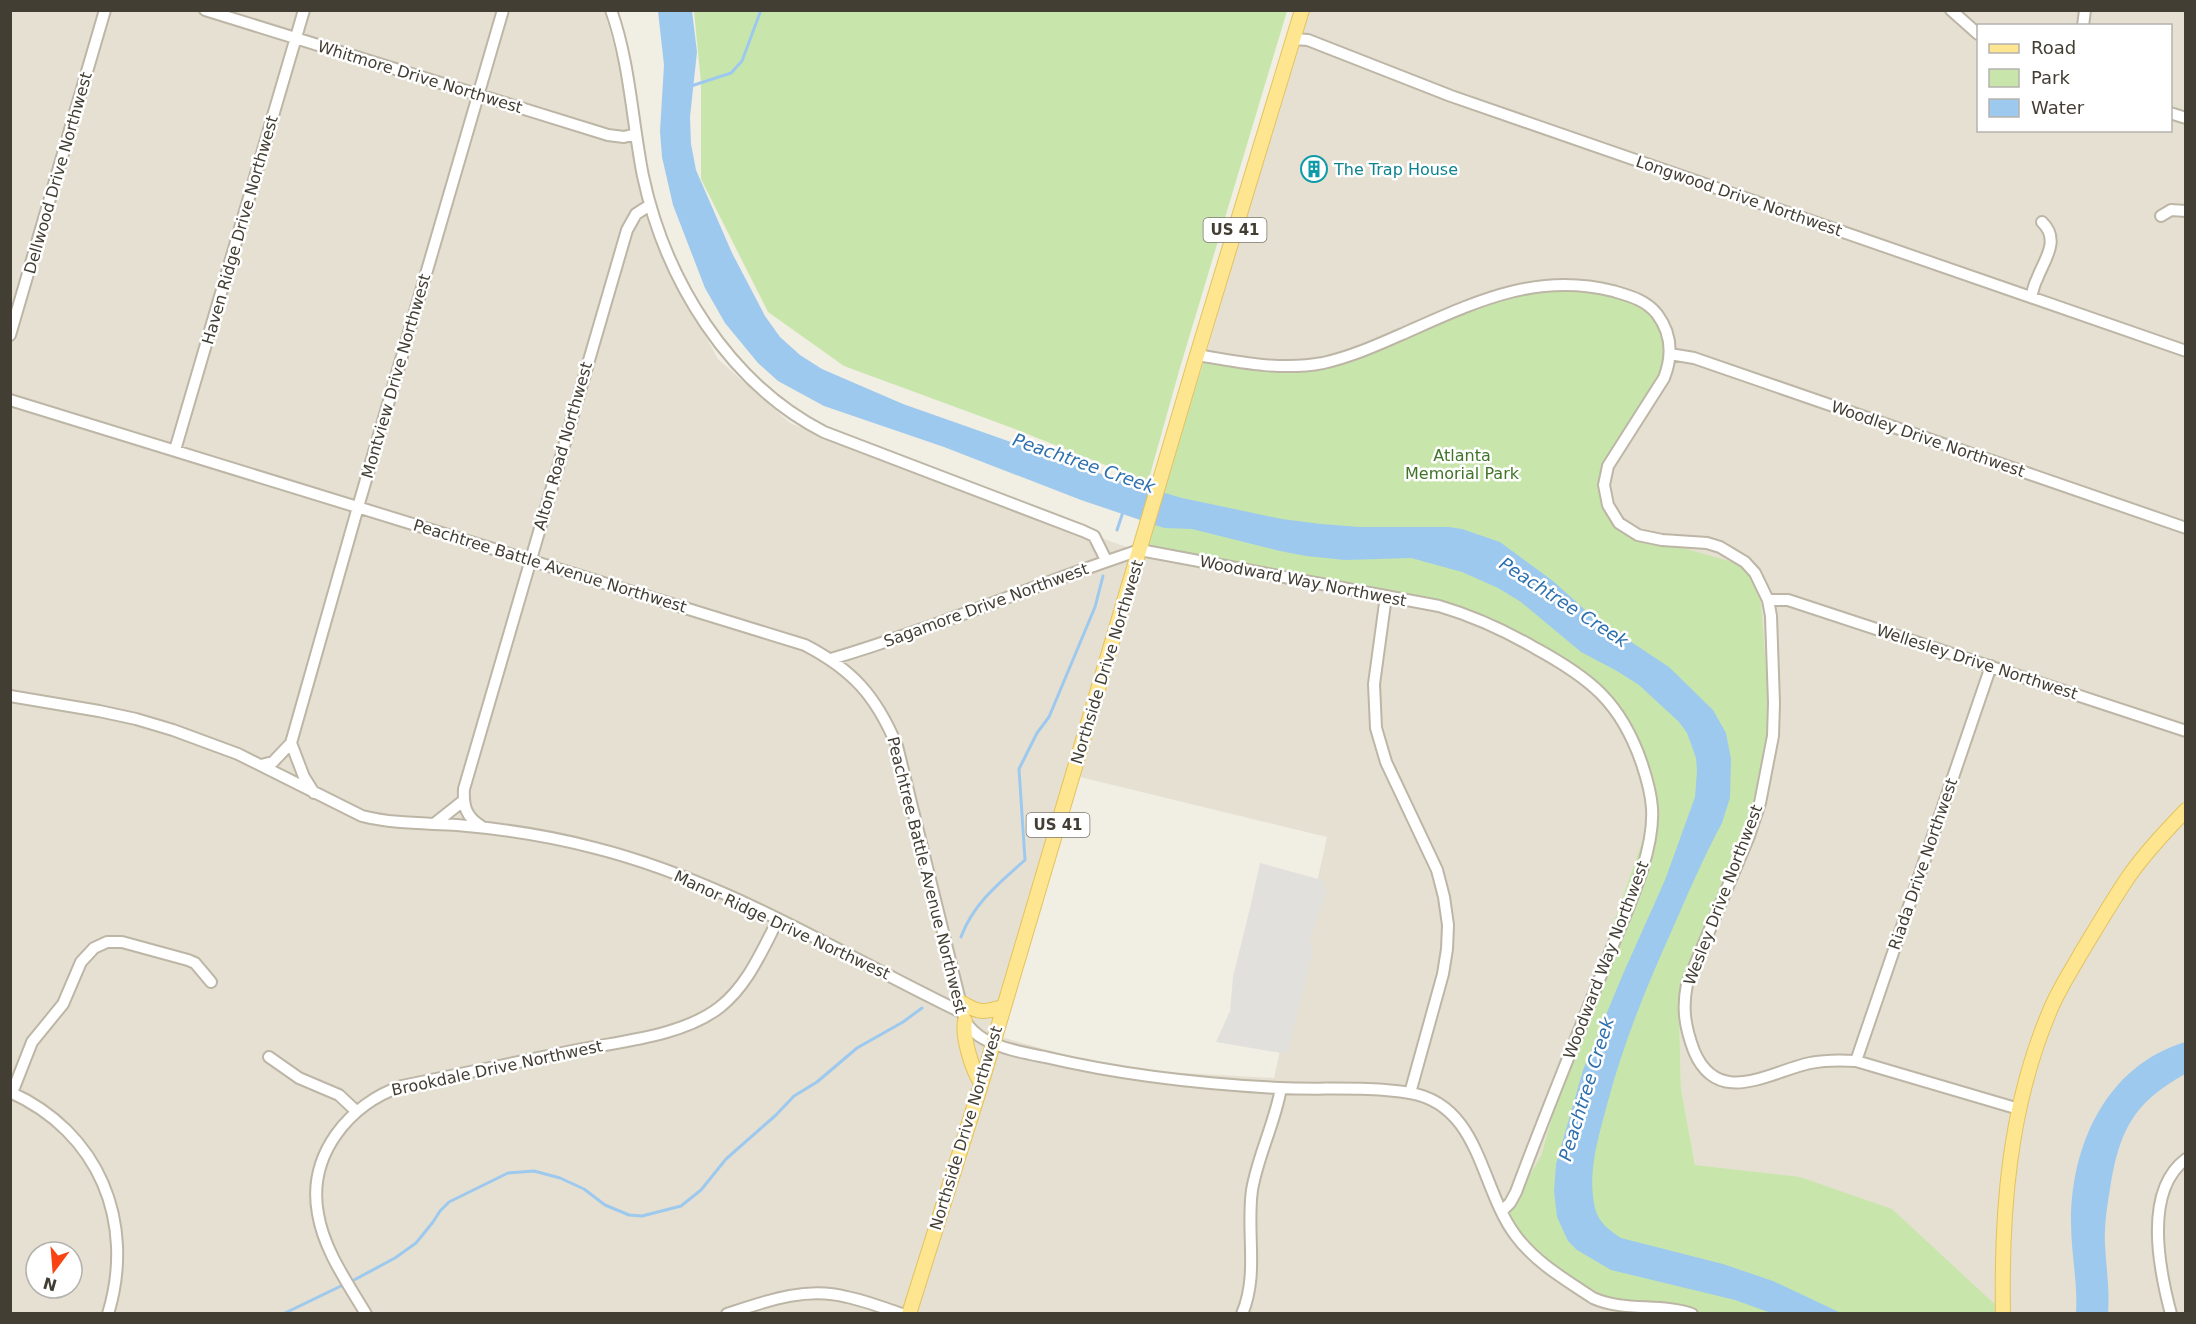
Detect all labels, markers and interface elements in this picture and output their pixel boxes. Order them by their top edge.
legend [1977,24,2172,132]
street label: Whitmore Drive Northwest [315,37,525,117]
text: Road [2031,37,2076,58]
text: Park [2031,67,2070,88]
street label: Dellwood Drive Northwest [20,70,96,276]
text: Water [2031,97,2085,118]
street label: Haven Ridge Drive Northwest [198,113,282,347]
street label: Longwood Drive Northwest [1633,152,1845,240]
building icon: The Trap House [1299,154,1329,184]
place label: The Trap House [1333,160,1458,179]
road number: US 41 [1204,218,1266,242]
street label: Montview Drive Northwest [358,272,434,480]
street label: Alton Road Northwest [530,360,596,532]
street label: Woodley Drive Northwest [1829,397,2027,481]
water label: Peachtree Creek [1010,429,1159,498]
park label: Atlanta Memorial Park [1405,446,1520,483]
street label: Peachtree Battle Avenue Northwest [411,515,689,617]
street label: Woodward Way Northwest [1198,552,1408,610]
water label: Peachtree Creek [1496,553,1634,652]
street label: Northside Drive Northwest [1067,558,1147,766]
street label: Sagamore Drive Northwest [881,559,1091,651]
street label: Wellesley Drive Northwest [1874,620,2080,704]
street label: Peachtree Battle Avenue Northwest [883,735,971,1015]
street label: Riada Drive Northwest [1885,776,1961,952]
street label: Wesley Drive Northwest [1680,802,1766,988]
road number: US 41 [1026,813,1090,837]
street label: Woodward Way Northwest [1559,858,1653,1062]
street label: Manor Ridge Drive Northwest [671,867,893,983]
water label: Peachtree Creek [1554,1013,1618,1163]
street label: Northside Drive Northwest [926,1024,1006,1232]
street label: Brookdale Drive Northwest [390,1036,604,1100]
north arrow [24,1240,84,1300]
text: N [41,1273,59,1295]

